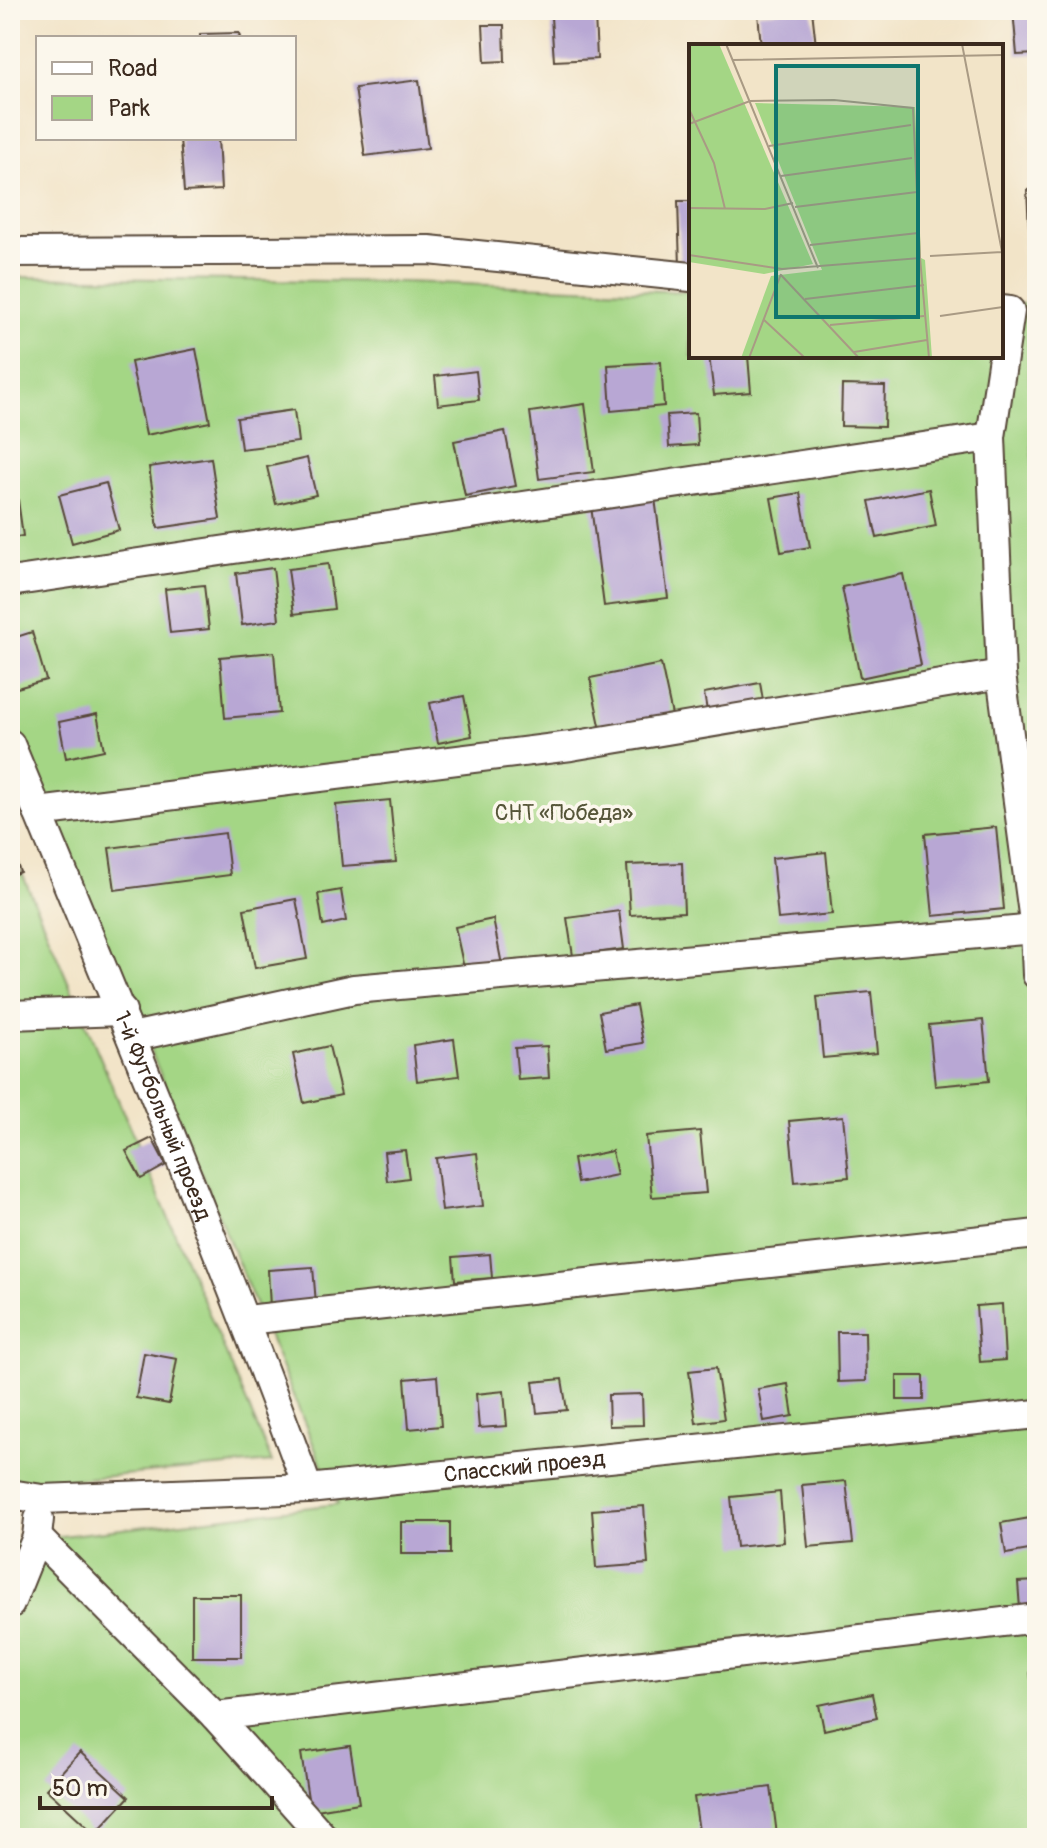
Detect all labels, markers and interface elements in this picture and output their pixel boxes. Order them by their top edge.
legend [36,36,296,140]
inset map [689,44,1003,358]
text: Road [108,54,158,83]
text: Park [108,94,150,123]
park label: СНТ «Победа» [495,799,633,827]
street label: 1-й Футбольный проезд [108,1007,218,1225]
street label: Спасский проезд [442,1445,606,1489]
scale bar [40,1760,272,1810]
text: 50 m [52,1774,108,1803]

